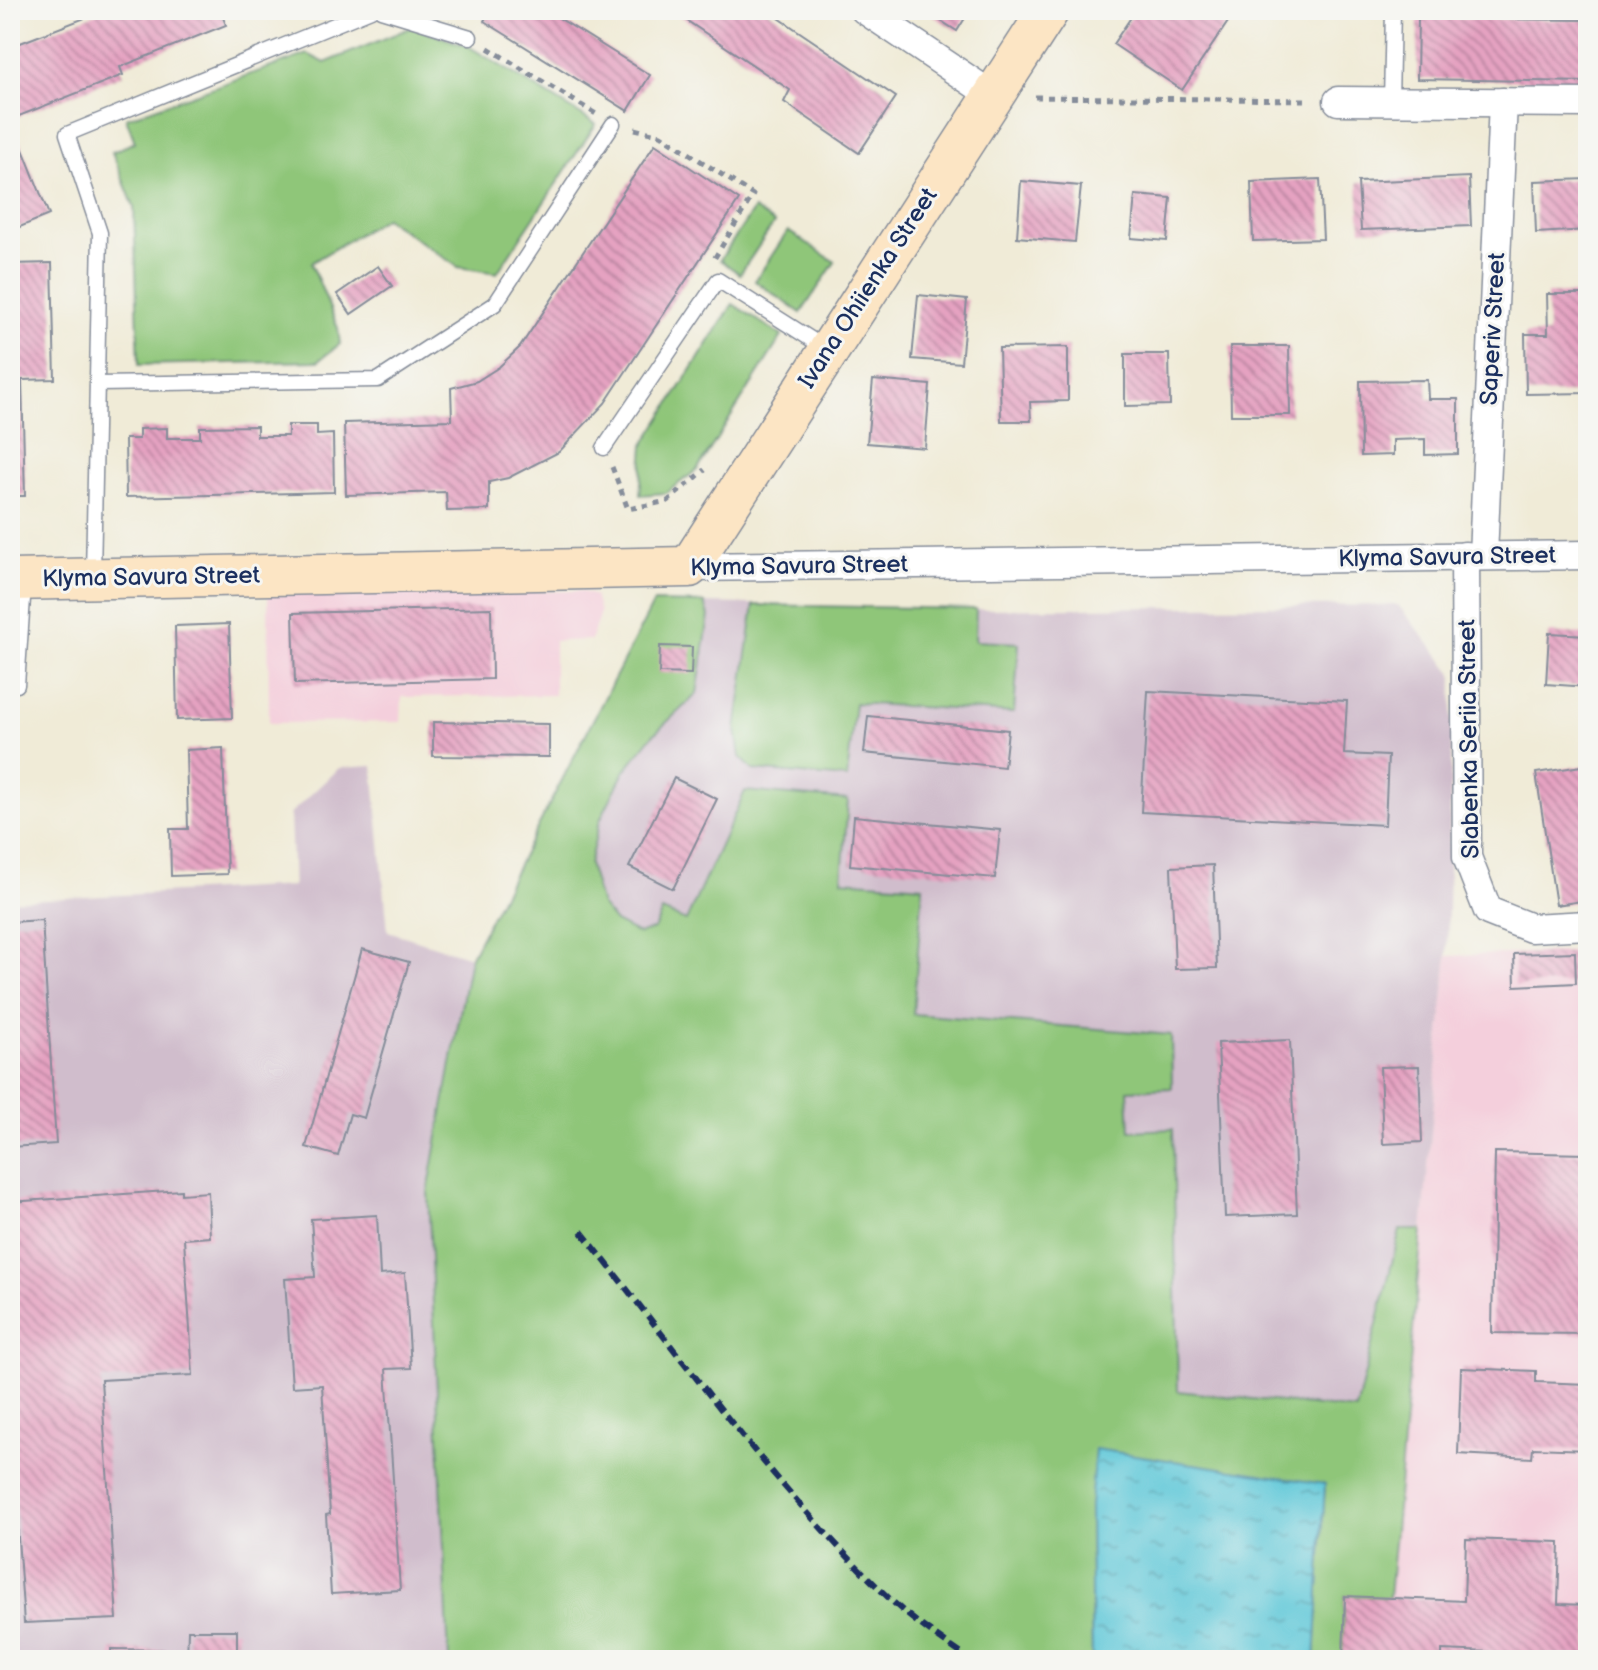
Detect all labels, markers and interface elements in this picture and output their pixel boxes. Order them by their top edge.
street label: Ivana Ohiienka Street [792,182,944,394]
street label: Saperiv Street [1475,251,1512,406]
street label: Klyma Savura Street [1338,541,1557,573]
street label: Klyma Savura Street [690,550,909,582]
street label: Klyma Savura Street [42,561,261,593]
street label: Slabenka Seriia Street [1452,618,1486,859]

